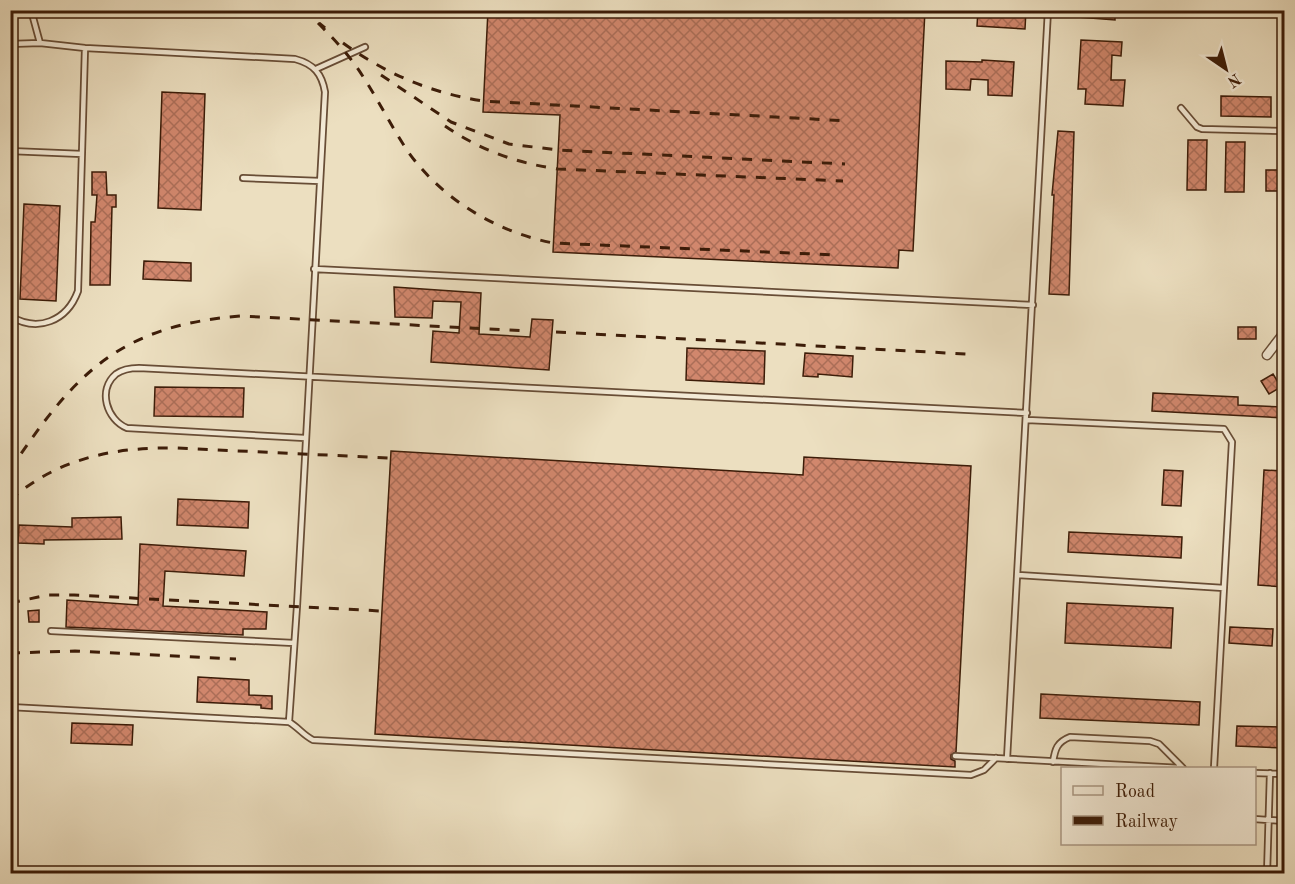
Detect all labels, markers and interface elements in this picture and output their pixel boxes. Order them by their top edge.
north arrow [1196,39,1256,99]
text: N [1223,70,1243,90]
legend [1061,767,1256,845]
text: Road [1115,783,1155,801]
text: Railway [1115,813,1178,831]

